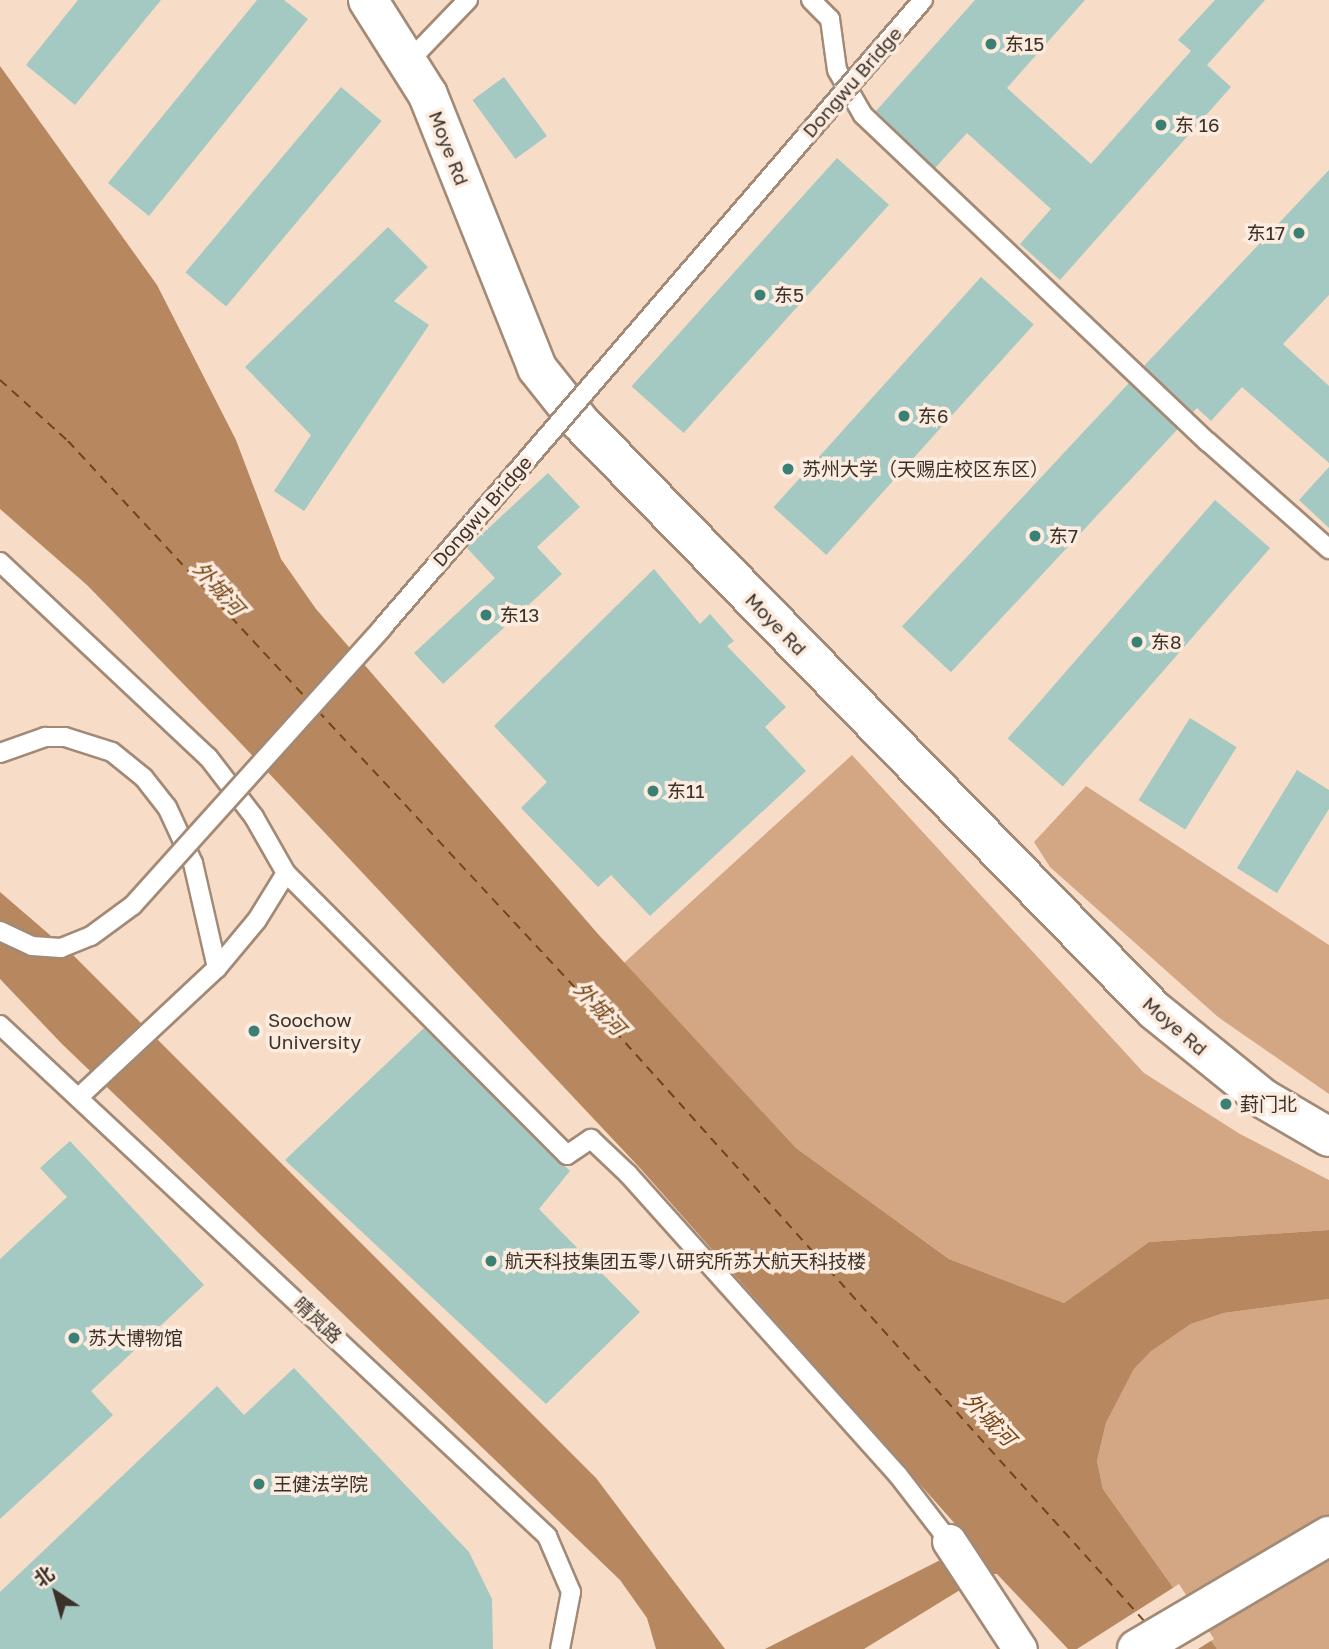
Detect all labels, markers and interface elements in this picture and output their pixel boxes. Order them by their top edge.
street label: Dongwu Bridge [798,22,906,142]
place label: 东15 [1005,33,1044,55]
marker: 东15 [983,36,999,52]
street label: Moye Rd [424,108,474,188]
place label: 东 16 [1175,114,1219,136]
marker: 东 16 [1153,117,1169,133]
place label: 东17 [1247,222,1285,244]
marker: 东17 [1291,225,1307,241]
place label: 东5 [774,284,804,306]
marker: 东5 [752,287,768,303]
place label: 东6 [918,405,948,427]
marker: 东6 [896,408,912,424]
street label: Dongwu Bridge [428,451,536,571]
place label: 苏州大学（天赐庄校区东区） [802,458,1049,480]
marker: 苏州大学（天赐庄校区东区） [780,461,796,477]
place label: 东7 [1049,525,1078,547]
marker: 东7 [1027,528,1043,544]
water label: 外城河 [189,556,249,620]
street label: Moye Rd [741,588,811,660]
place label: 东13 [500,604,539,626]
marker: 东13 [478,607,494,623]
place label: 东8 [1151,631,1182,653]
marker: 东8 [1129,634,1145,650]
place label: 东11 [667,780,704,802]
marker: 东11 [645,783,661,799]
water label: 外城河 [569,976,631,1040]
street label: Moye Rd [1138,992,1212,1060]
place label: Soochow University [268,1009,361,1053]
marker: Soochow University [246,1023,262,1039]
place label: 葑门北 [1240,1093,1297,1115]
marker: 葑门北 [1218,1096,1234,1112]
place label: 航天科技集团五零八研究所苏大航天科技楼 [505,1250,866,1272]
marker: 航天科技集团五零八研究所苏大航天科技楼 [483,1253,499,1269]
street label: 晴岚路 [289,1292,347,1348]
place label: 苏大博物馆 [88,1327,183,1349]
marker: 苏大博物馆 [66,1330,82,1346]
water label: 外城河 [959,1388,1021,1450]
place label: 王健法学院 [273,1473,368,1495]
marker: 王健法学院 [251,1476,267,1492]
north arrow [21,1558,91,1628]
text: 北 [29,1561,58,1591]

